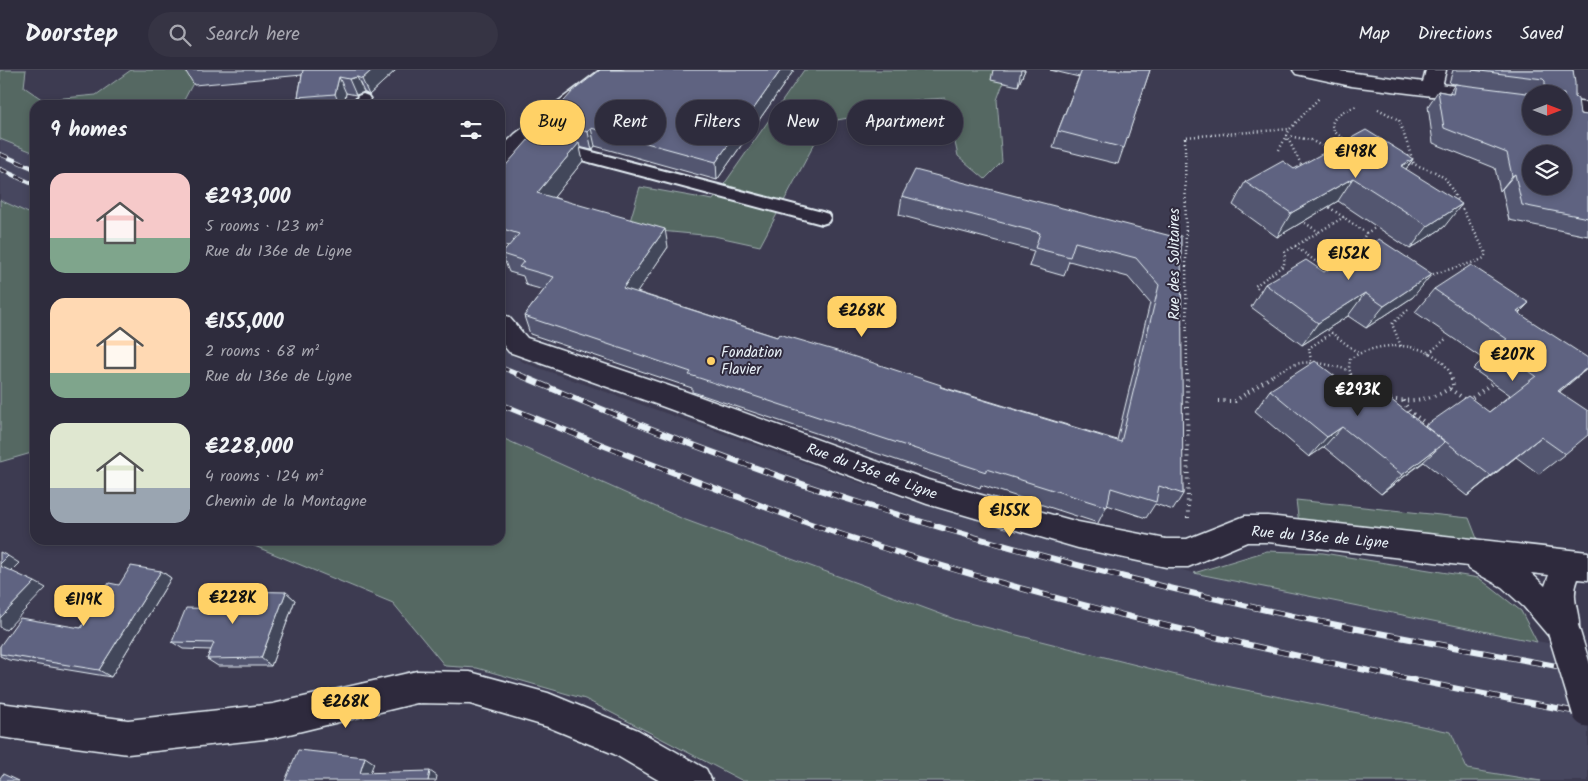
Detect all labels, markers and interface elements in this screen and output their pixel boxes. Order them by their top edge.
search box [148,12,498,57]
text: Doorstep [25,15,118,54]
text: Search here [206,20,300,50]
text: Map [1358,20,1390,49]
text: Directions [1418,20,1492,49]
text: Saved [1520,20,1563,49]
icon: search [166,21,194,49]
north arrow [1522,85,1572,135]
map controls [1522,85,1572,195]
chip: Buy [520,100,585,145]
chip: Rent [595,100,666,145]
chip: Filters [676,100,759,145]
chip: New [769,100,837,145]
chip: Apartment [847,100,963,145]
text: 9 homes [50,114,127,147]
icon: filters [457,116,485,144]
pin: €198K [1321,136,1391,179]
text: €198K [1335,140,1377,165]
button: layers [1522,145,1572,195]
text: €293,000 [205,181,291,214]
icon: home [90,193,150,253]
street label: Rue des Solitaires [1163,207,1187,320]
text: 5 rooms · 123 m² [205,214,324,239]
pin: €152K [1314,238,1384,281]
text: Rue du 136e de Ligne [205,239,352,264]
text: €152K [1328,242,1370,267]
pin: €268K [827,296,897,338]
text: €268K [838,299,886,324]
text: €155,000 [205,306,284,339]
icon: home [90,318,150,378]
text: 2 rooms · 68 m² [205,339,319,364]
pin: €207K [1478,340,1548,382]
place label: Fondation Flavier [721,341,782,382]
text: €207K [1491,343,1535,368]
marker: Fondation Flavier [705,355,717,367]
text: Rue du 136e de Ligne [205,364,352,389]
pin: €293K [1323,374,1393,417]
text: €293K [1335,378,1381,403]
text: €228,000 [205,431,293,464]
street label: Rue du 136e de Ligne [803,437,941,507]
icon: home [90,443,150,503]
text: 4 rooms · 124 m² [205,464,323,489]
text: Chemin de la Montagne [205,489,367,514]
pin: €155K [975,496,1045,538]
text: €155K [990,499,1030,524]
street label: Rue du 136e de Ligne [1250,520,1390,556]
pin: €228K [198,582,268,625]
pin: €119K [49,584,119,627]
text: €228K [209,586,257,611]
text: €119K [65,588,103,613]
pin: €268K [311,686,381,729]
text: €268K [322,690,370,715]

